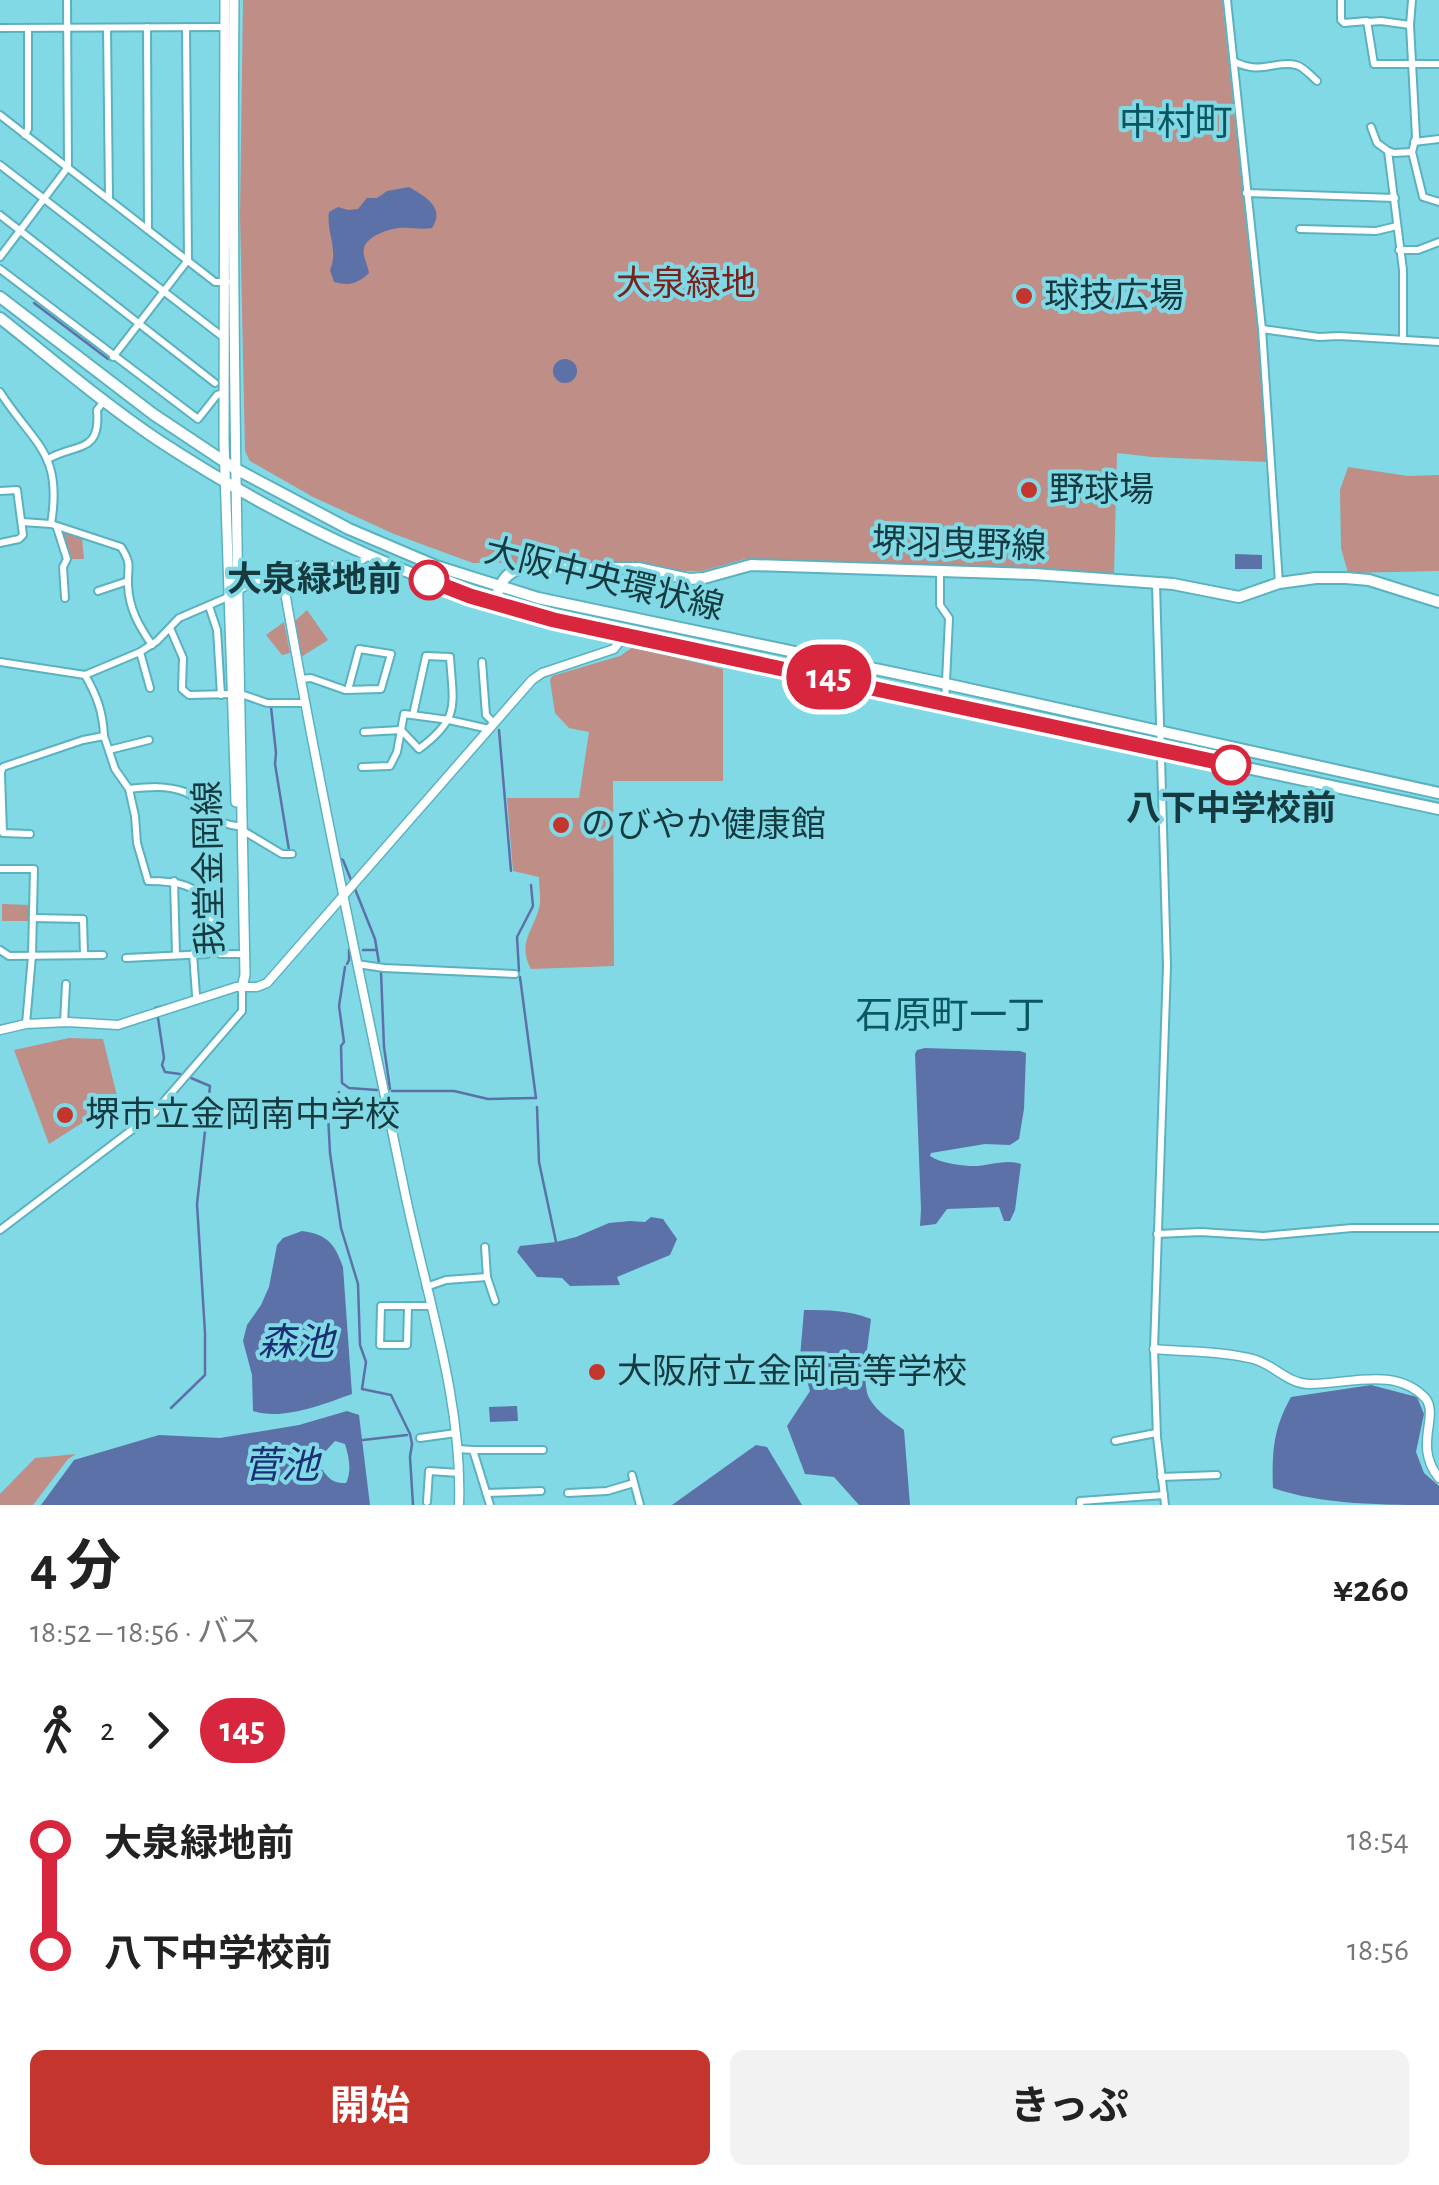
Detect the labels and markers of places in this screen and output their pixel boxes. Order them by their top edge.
place label: 球技広場 [1044,277,1184,314]
marker: 球技広場 [1013,285,1035,307]
place label: 野球場 [1049,471,1154,508]
marker: 野球場 [1018,479,1040,501]
place label: 大泉緑地前 [227,560,402,598]
marker: 大泉緑地前 [410,561,448,599]
marker: 八下中学校前 [1212,746,1250,784]
place label: 八下中学校前 [1126,789,1336,827]
place label: のびやか健康館 [581,806,826,843]
marker: のびやか健康館 [550,814,572,836]
place label: 堺市立金岡南中学校 [85,1096,400,1133]
marker: 堺市立金岡南中学校 [54,1104,76,1126]
place label: 大阪府立金岡高等学校 [617,1353,967,1390]
marker: 大阪府立金岡高等学校 [586,1361,608,1383]

